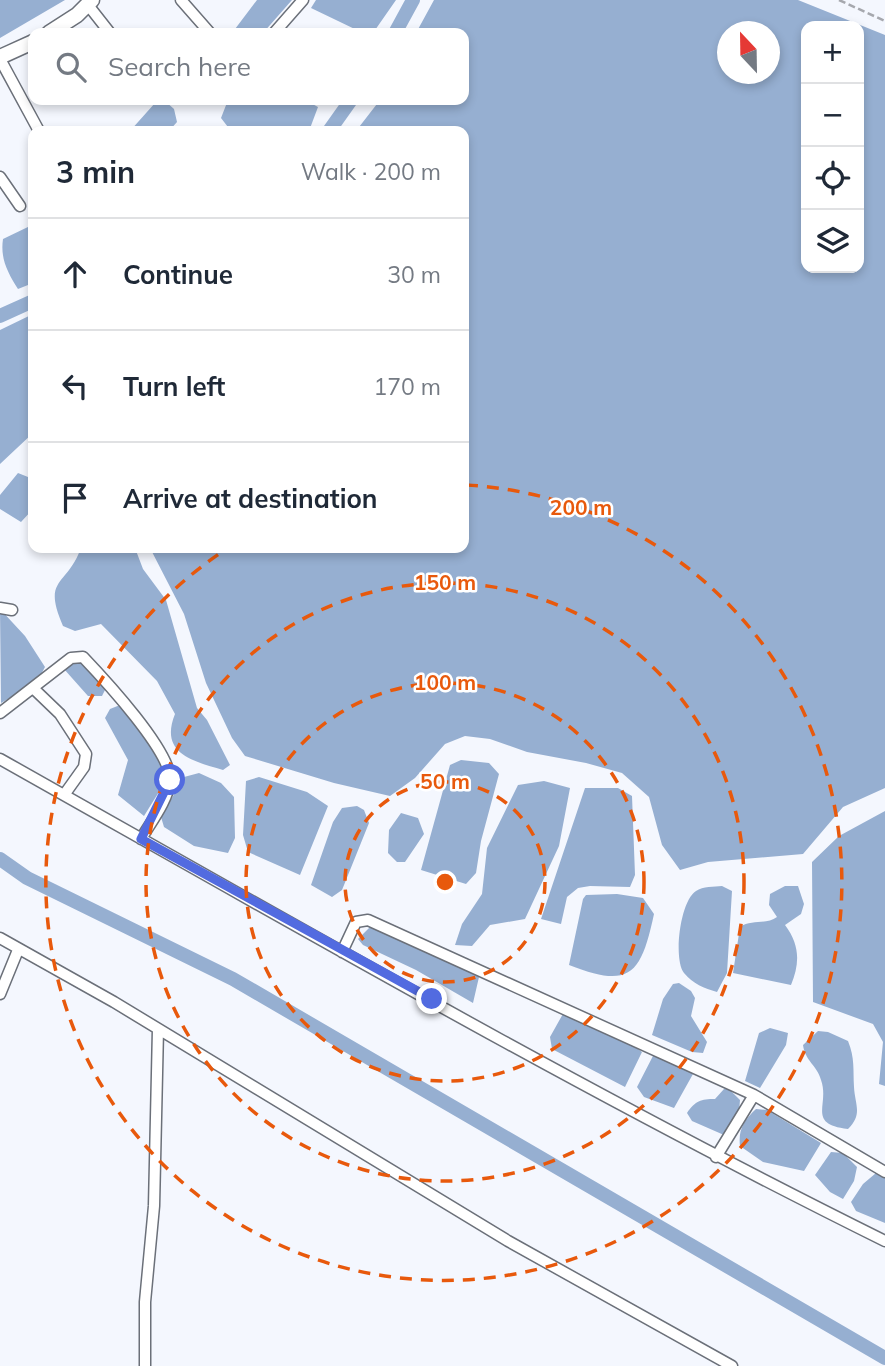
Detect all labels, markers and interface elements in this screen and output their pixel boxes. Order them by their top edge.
north arrow [717,21,780,84]
map controls [801,21,864,273]
button: + [801,21,864,84]
search box [28,28,469,105]
icon: search [52,48,90,86]
text: Search here [108,50,251,83]
button: − [801,84,864,147]
button: locate [801,147,864,210]
text: 3 min [56,153,135,191]
text: Walk · 200 m [301,157,441,186]
button: layers [801,210,864,273]
icon: ahead [56,255,94,293]
text: Continue [123,258,233,291]
text: 30 m [387,260,441,289]
icon: left [56,367,94,405]
text: Turn left [123,370,225,403]
text: 170 m [373,372,441,401]
icon: arrive [56,479,94,517]
text: Arrive at destination [123,482,378,515]
text: 200 m [550,494,612,520]
text: 150 m [414,569,476,595]
text: 100 m [414,669,476,695]
route start [154,764,185,795]
text: 50 m [420,768,470,794]
centre of rings [433,870,457,894]
route end [416,983,447,1014]

